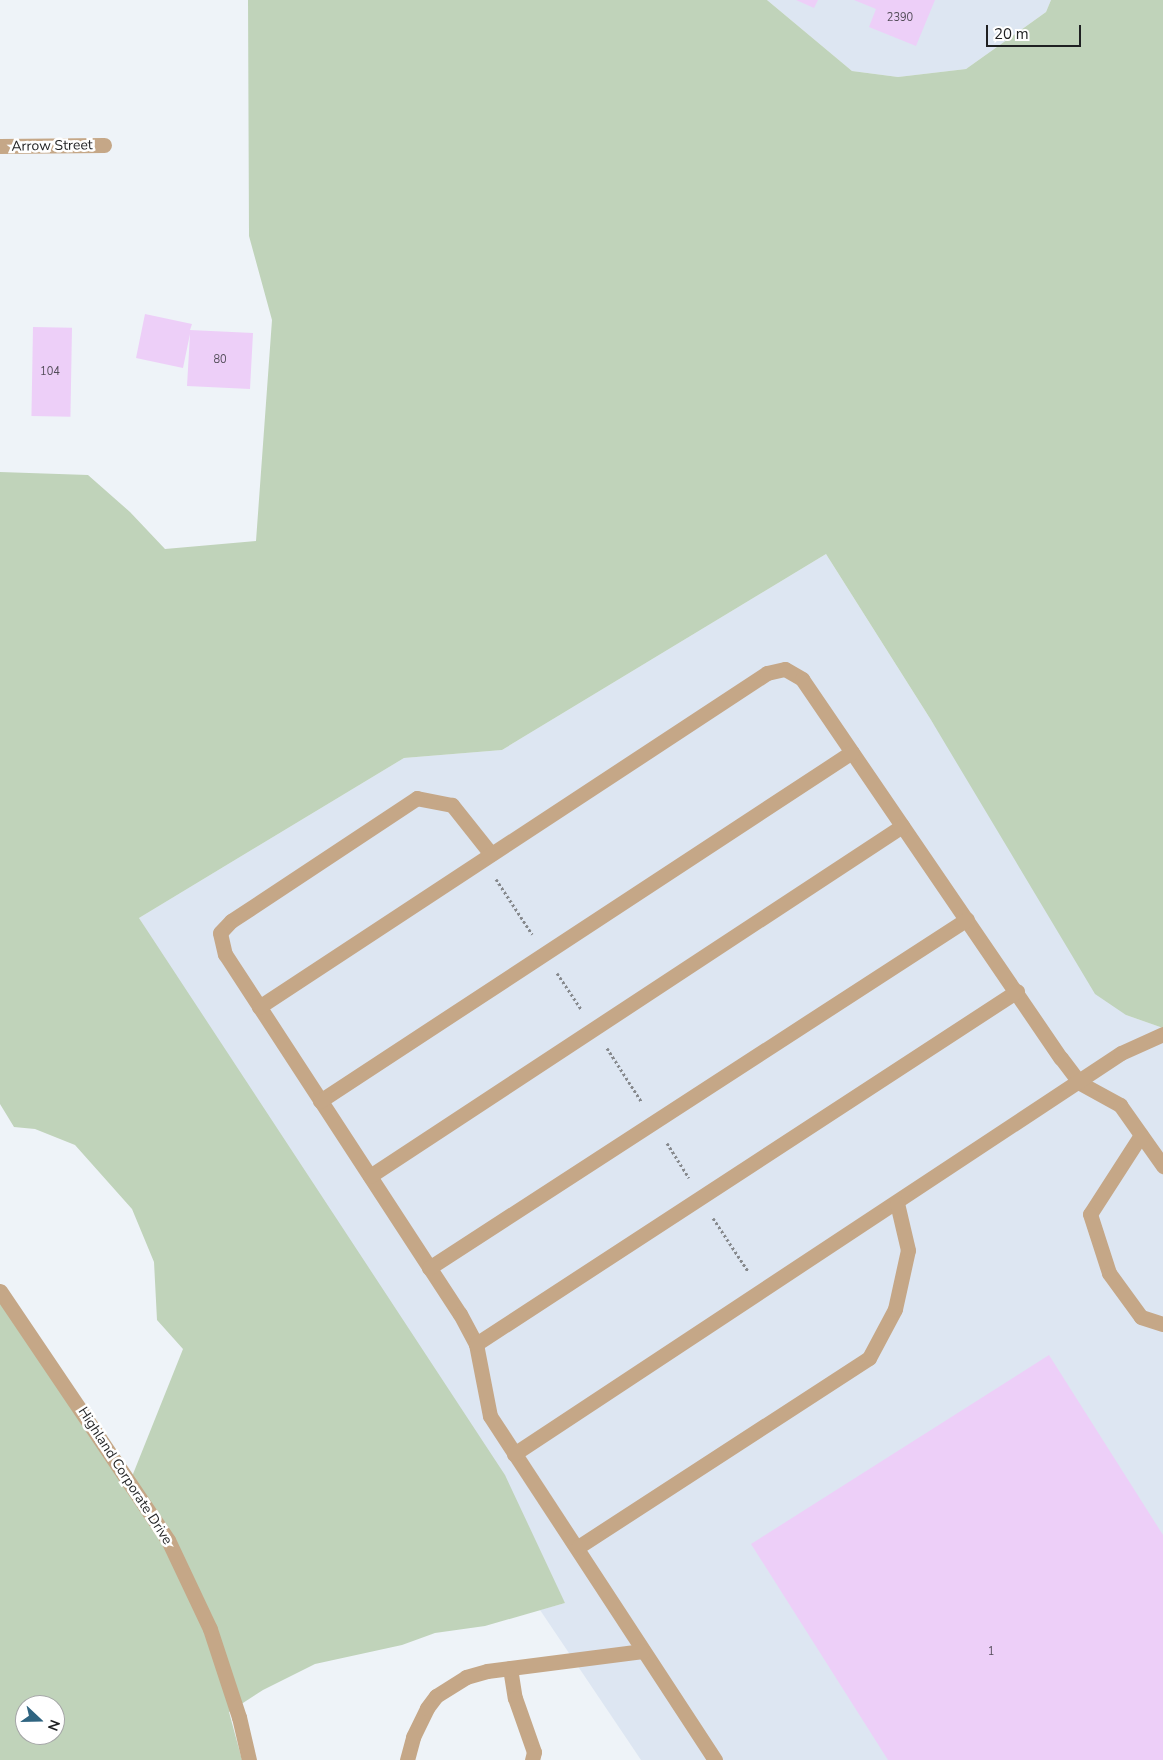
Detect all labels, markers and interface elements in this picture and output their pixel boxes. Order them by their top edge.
house number: 2390 [887,11,913,25]
scale bar [988,15,1083,47]
text: 20 m [994,24,1029,44]
street label: Arrow Street [11,137,93,155]
house number: 80 [213,353,227,367]
house number: 104 [40,365,60,379]
street label: Highland Corporate Drive [74,1404,176,1548]
house number: 1 [988,1645,994,1659]
north arrow [15,1695,65,1745]
text: N [43,1717,64,1733]

